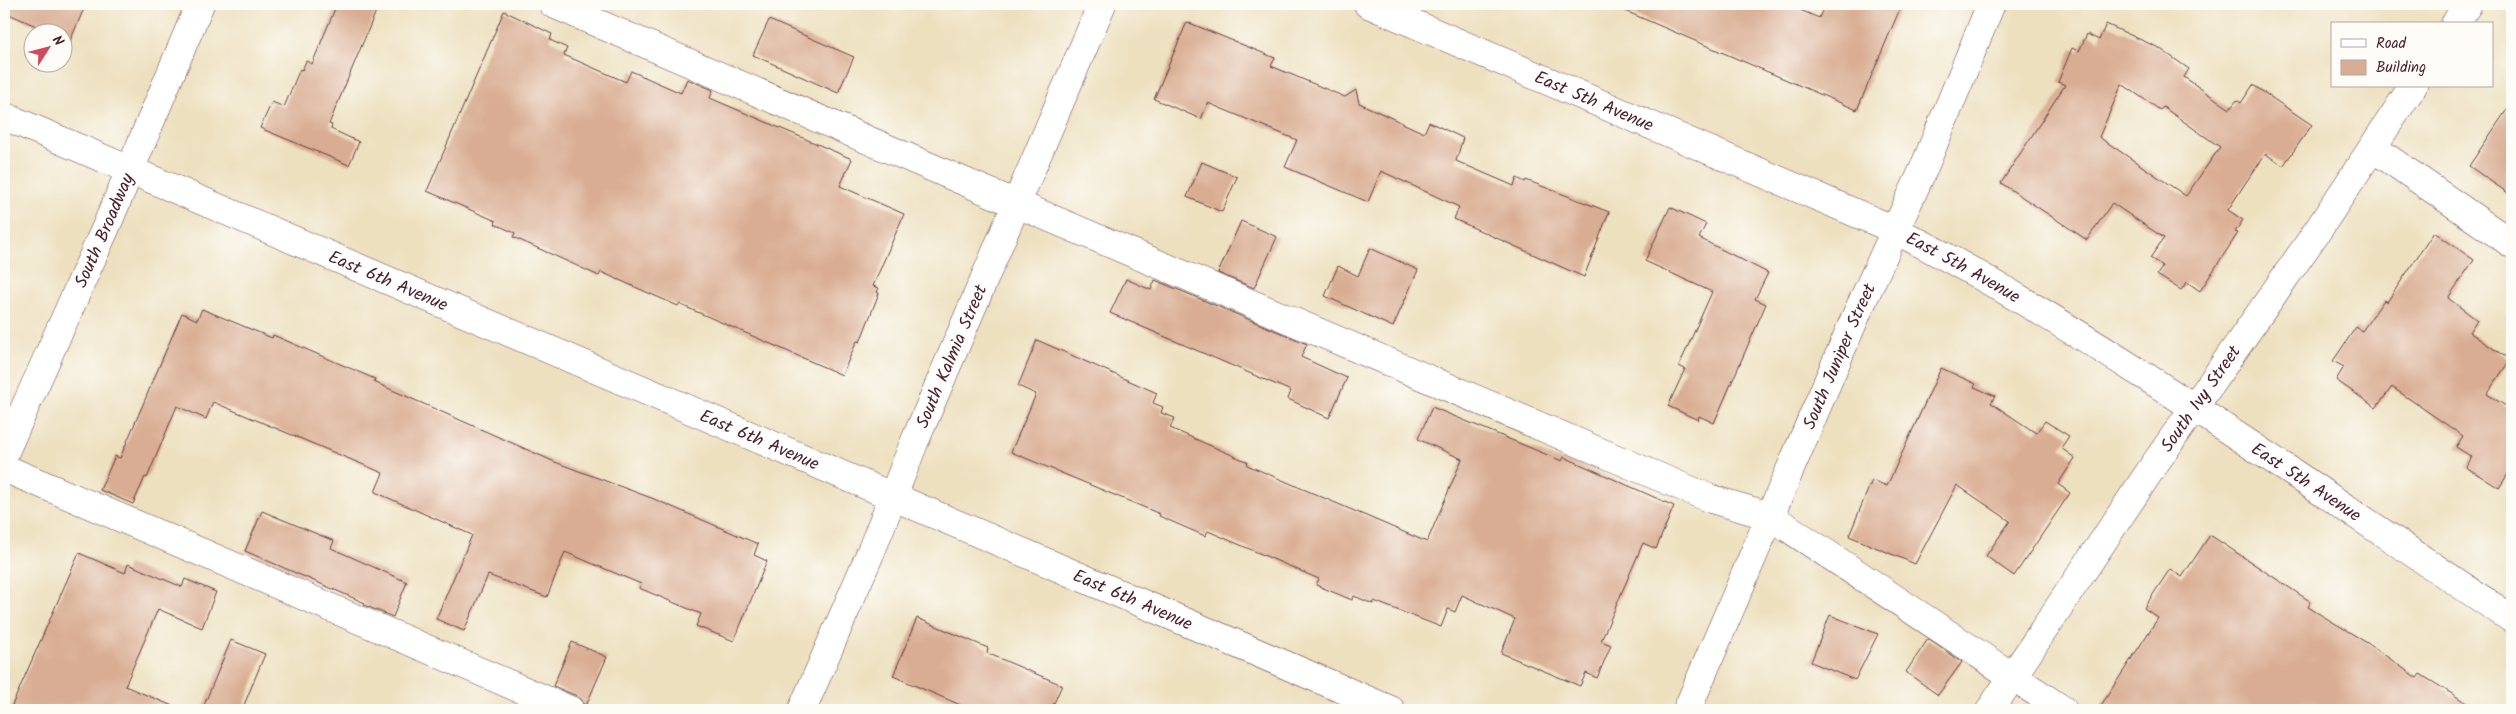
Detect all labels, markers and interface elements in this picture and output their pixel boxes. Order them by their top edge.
north arrow [22,22,72,72]
legend [2331,22,2494,88]
text: N [46,31,69,51]
text: Road [2376,32,2407,56]
text: Building [2376,56,2426,80]
street label: East 5th Avenue [1529,64,1658,141]
street label: South Broadway [67,169,143,293]
street label: East 5th Avenue [1900,225,2025,312]
street label: East 6th Avenue [323,243,452,320]
street label: South Juniper Street [1796,278,1885,435]
street label: South Kalmia Street [909,279,997,433]
street label: South Ivy Street [2154,339,2250,459]
street label: East 6th Avenue [695,403,823,479]
street label: East 5th Avenue [2245,436,2367,530]
street label: East 6th Avenue [1068,562,1197,639]

